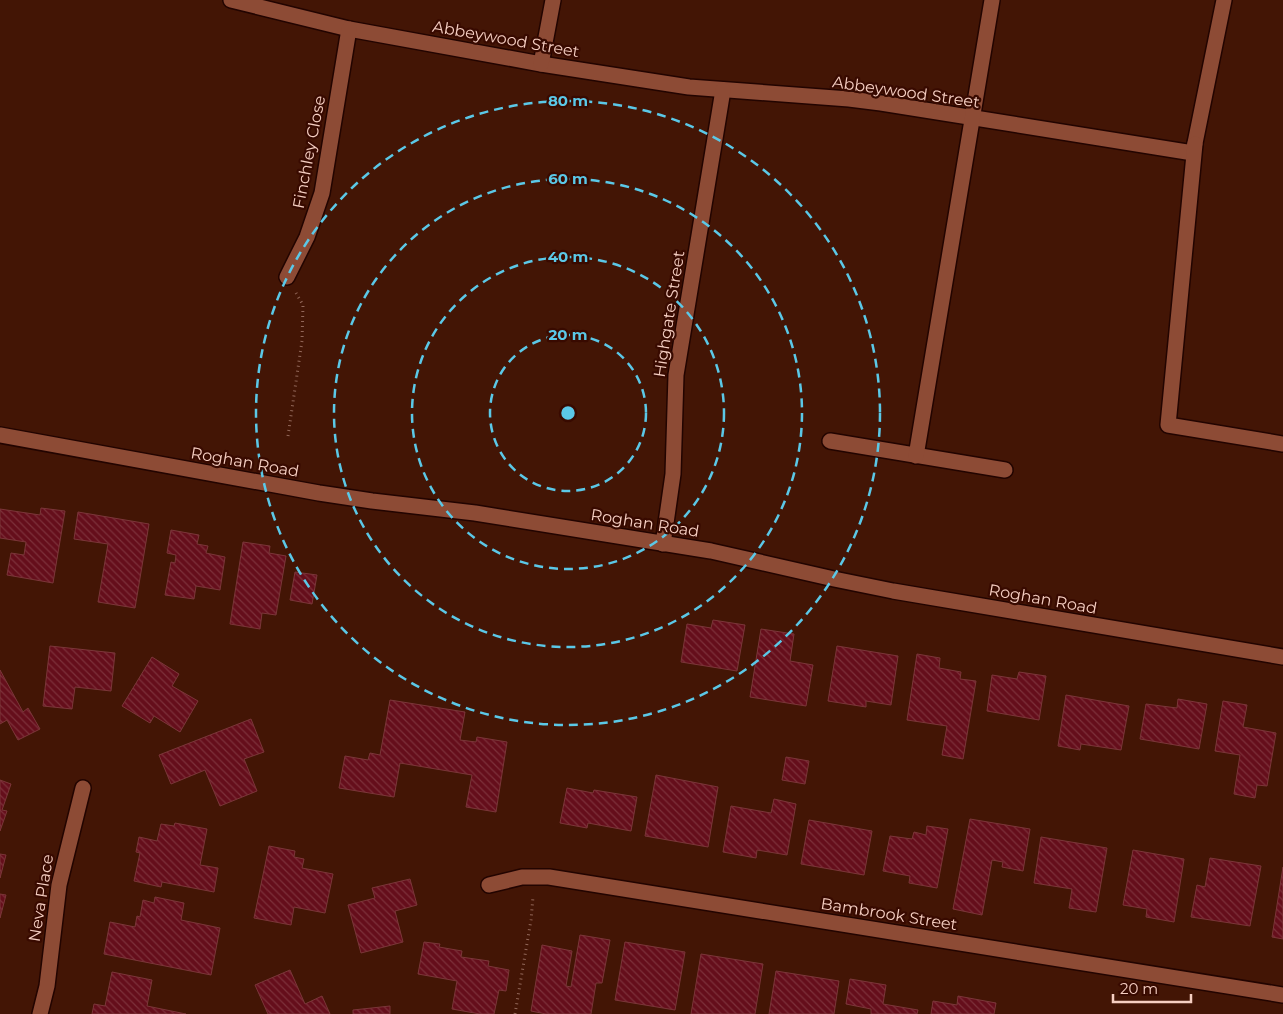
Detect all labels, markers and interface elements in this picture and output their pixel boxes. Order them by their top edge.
street label: Abbeywood Street [431,17,581,61]
street label: Abbeywood Street [831,72,981,112]
text: 80 m [548,91,588,110]
street label: Finchley Close [289,94,329,210]
text: 60 m [548,169,588,188]
text: 40 m [548,247,588,266]
street label: Highgate Street [650,249,688,379]
text: 20 m [548,325,588,344]
centre of rings [559,404,577,422]
street label: Roghan Road [189,443,301,481]
street label: Roghan Road [589,505,701,541]
street label: Roghan Road [987,580,1099,618]
street label: Neva Place [25,853,57,943]
street label: Bambrook Street [819,894,959,934]
scale bar [1113,972,1190,1004]
text: 20 m [1120,979,1158,998]

